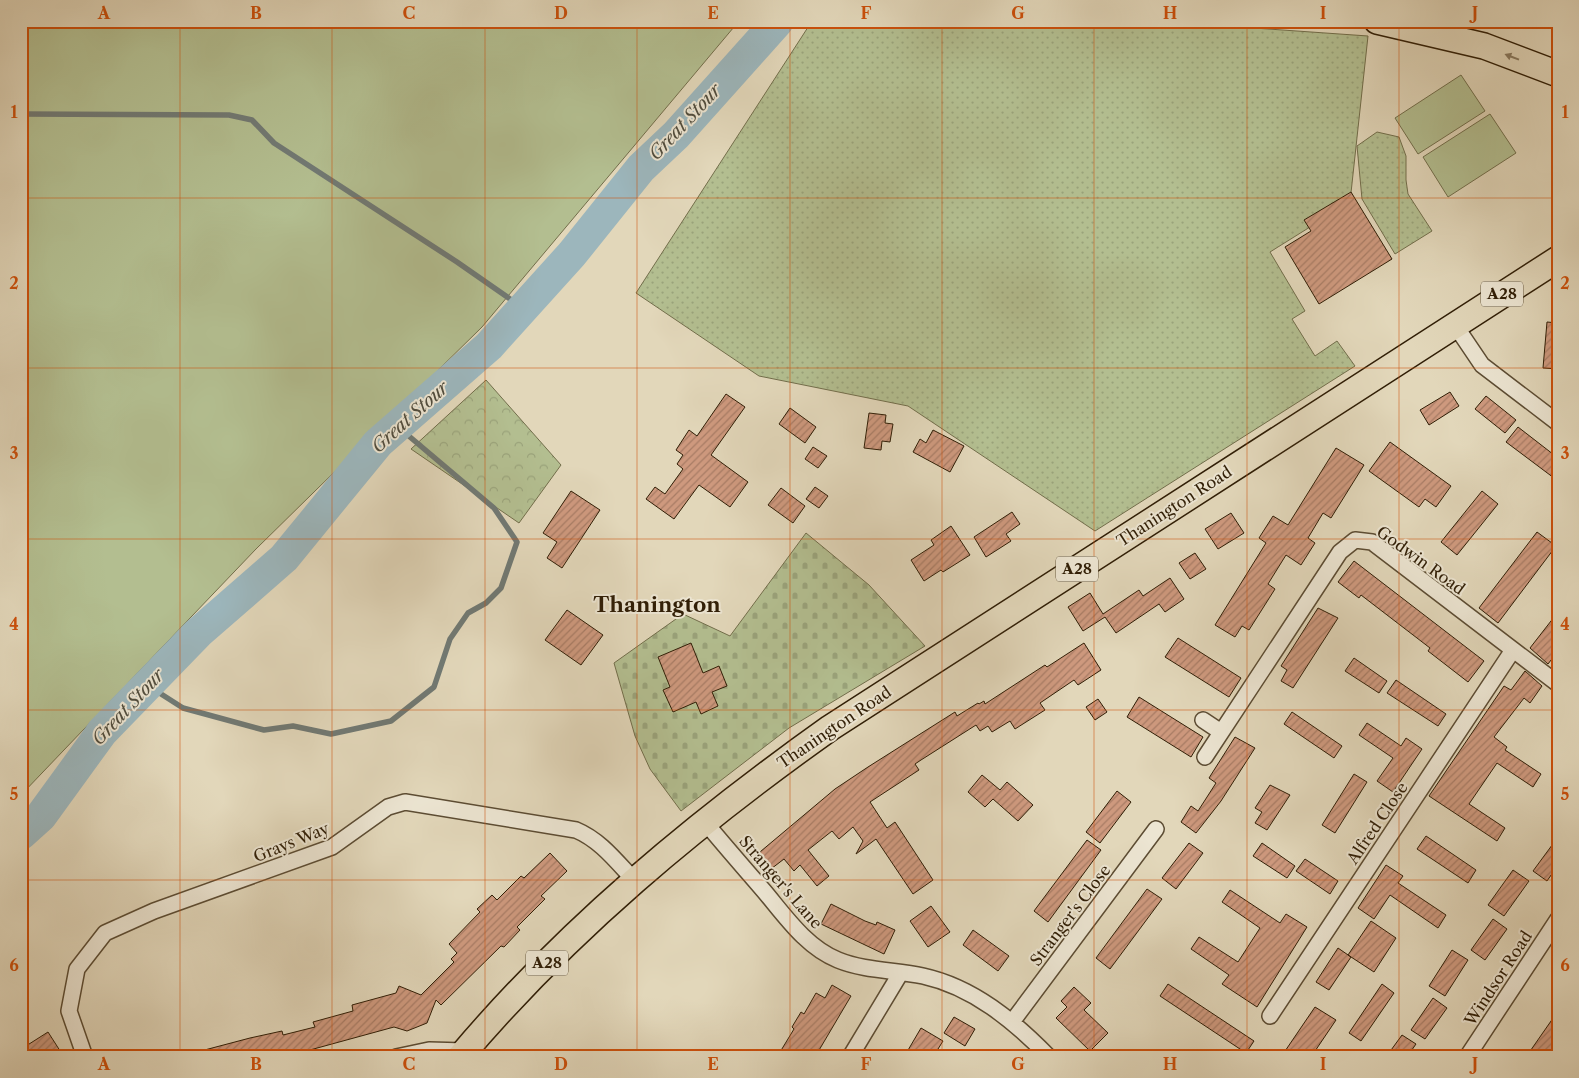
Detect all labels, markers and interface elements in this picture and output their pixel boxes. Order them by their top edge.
text: A [97,3,111,23]
text: B [250,3,262,23]
text: C [403,3,415,23]
text: D [554,3,568,23]
text: E [707,3,719,23]
text: F [861,3,872,23]
text: G [1011,3,1025,23]
text: H [1163,3,1177,23]
text: I [1320,3,1327,23]
text: J [1469,3,1478,23]
one-way arrow [1504,53,1519,61]
water label: Great Stour [644,78,727,165]
text: 1 [10,102,18,122]
text: 1 [1561,102,1569,122]
text: 2 [9,273,19,293]
text: 2 [1560,273,1570,293]
road number: A28 [1481,282,1523,306]
water label: Great Stour [367,376,454,457]
text: 3 [9,443,19,463]
text: 3 [1560,443,1570,463]
street label: Thanington Road [1113,461,1235,551]
street label: Godwin Road [1373,521,1469,599]
road number: A28 [1056,556,1098,582]
district label: Thanington [593,592,721,617]
text: 4 [9,614,19,634]
text: 4 [1560,614,1570,634]
water label: Great Stour [87,663,170,750]
street label: Thanington Road [773,681,895,773]
street label: Alfred Close [1342,778,1412,869]
text: 5 [10,784,19,804]
text: 5 [1561,784,1570,804]
street label: Grays Way [250,817,333,866]
street label: Stranger's Lane [735,831,827,933]
street label: Stranger's Close [1025,860,1115,970]
street label: Windsor Road [1459,927,1536,1030]
road number: A28 [526,950,568,976]
text: 6 [9,955,19,975]
text: 6 [1560,955,1570,975]
text: A [97,1054,111,1074]
text: B [250,1054,262,1074]
text: C [403,1054,415,1074]
text: D [554,1054,568,1074]
text: E [707,1054,719,1074]
text: F [861,1054,872,1074]
text: G [1011,1054,1025,1074]
text: H [1163,1054,1177,1074]
text: I [1320,1054,1327,1074]
text: J [1469,1054,1478,1074]

